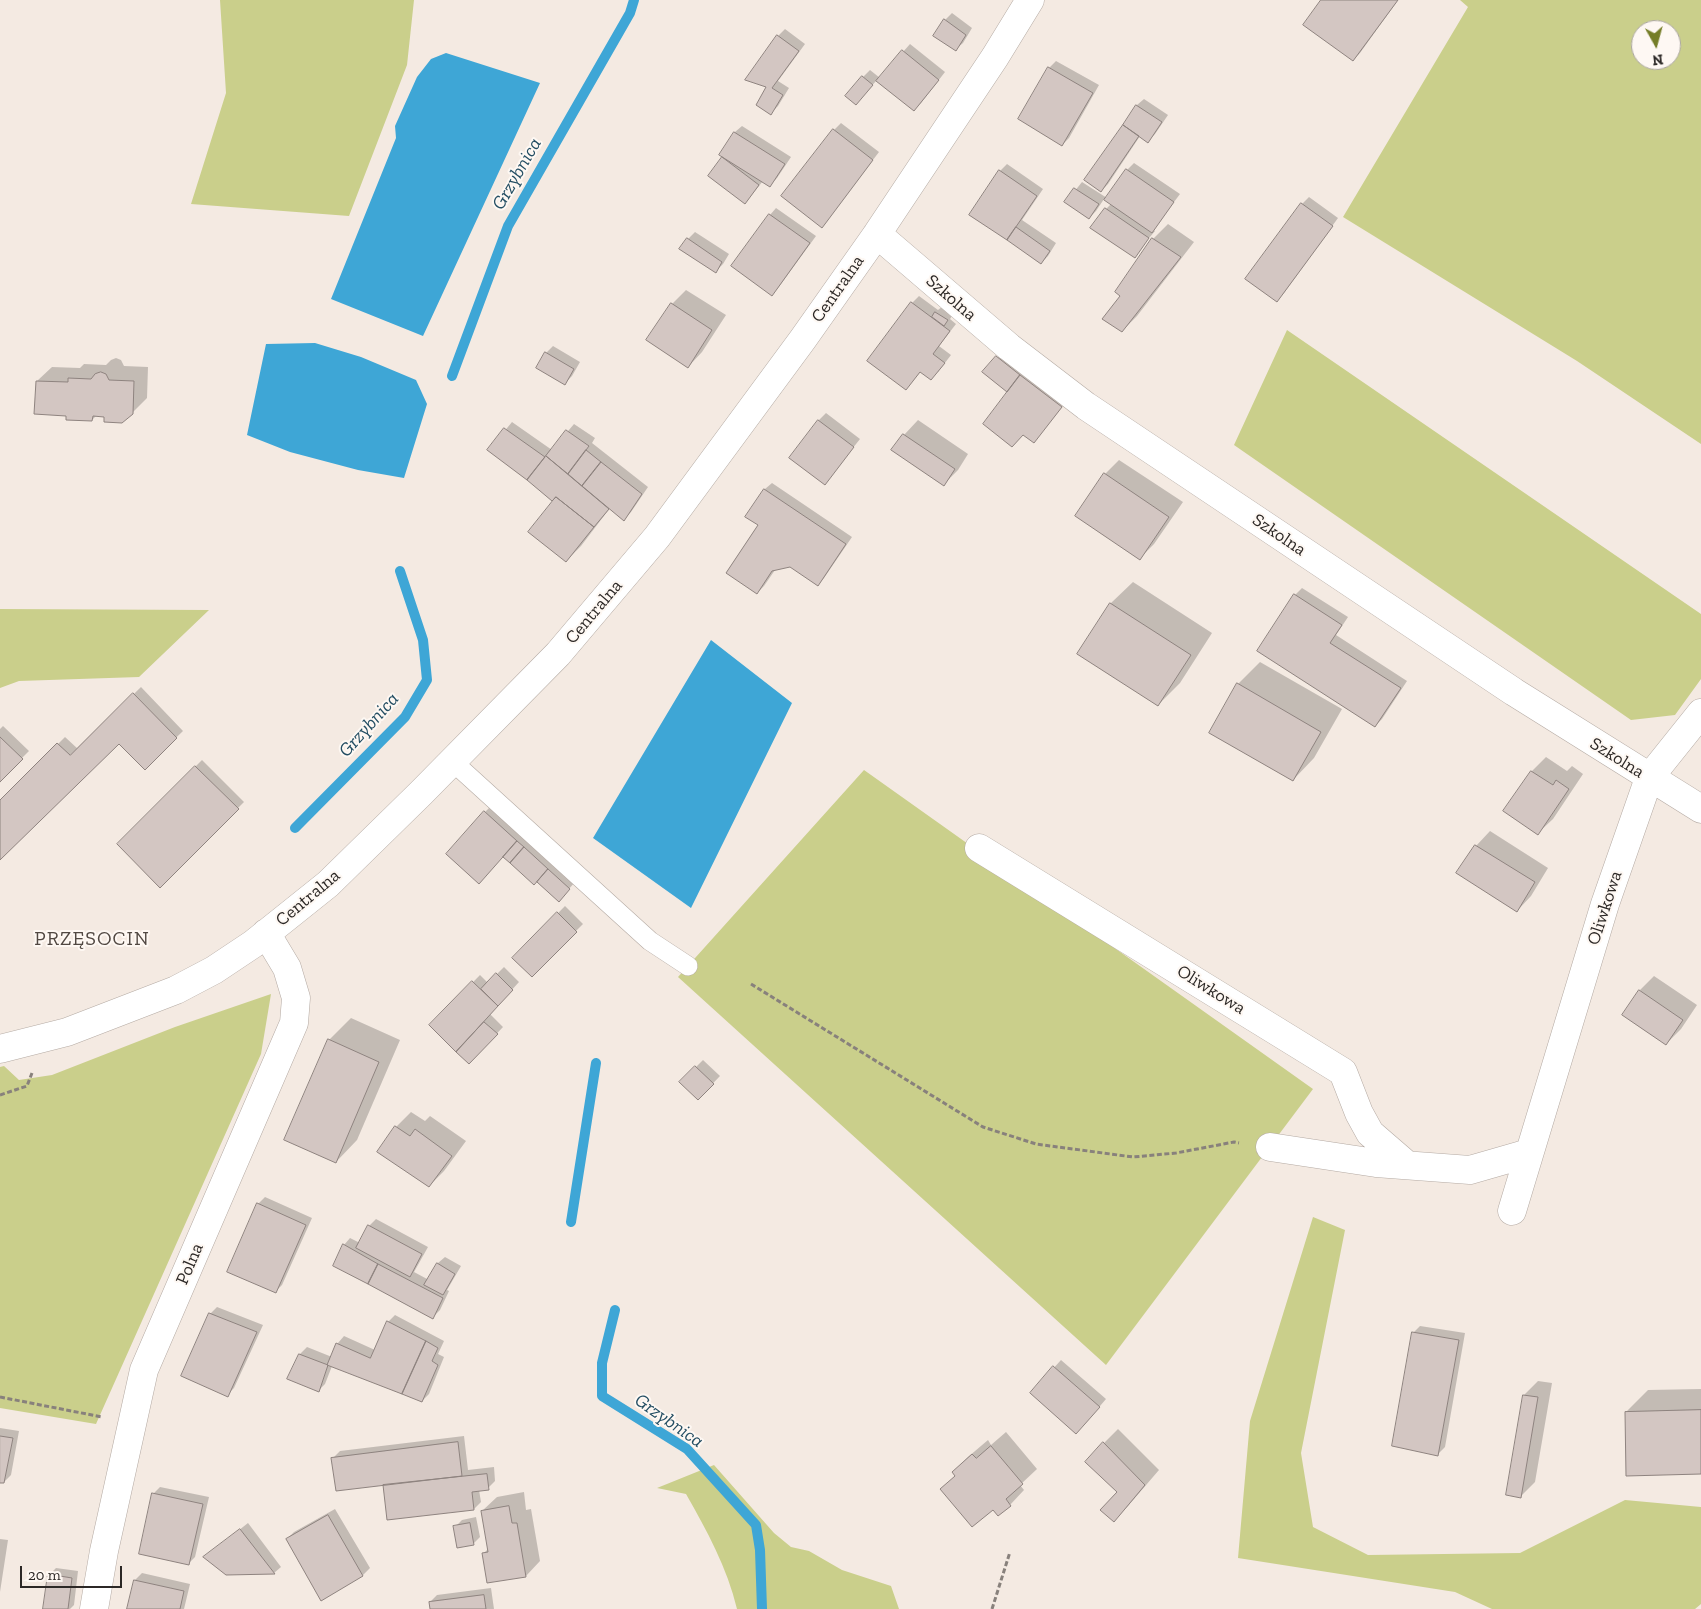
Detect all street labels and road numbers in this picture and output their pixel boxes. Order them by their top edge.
street label: Centralna [807,251,869,327]
street label: Szkolna [921,270,981,326]
street label: Szkolna [1248,509,1310,561]
street label: Centralna [561,576,627,648]
street label: Szkolna [1586,733,1648,783]
street label: Centralna [272,865,344,931]
street label: Oliwkowa [1583,868,1627,948]
street label: Oliwkowa [1173,961,1249,1019]
street label: Polna [172,1240,208,1288]

